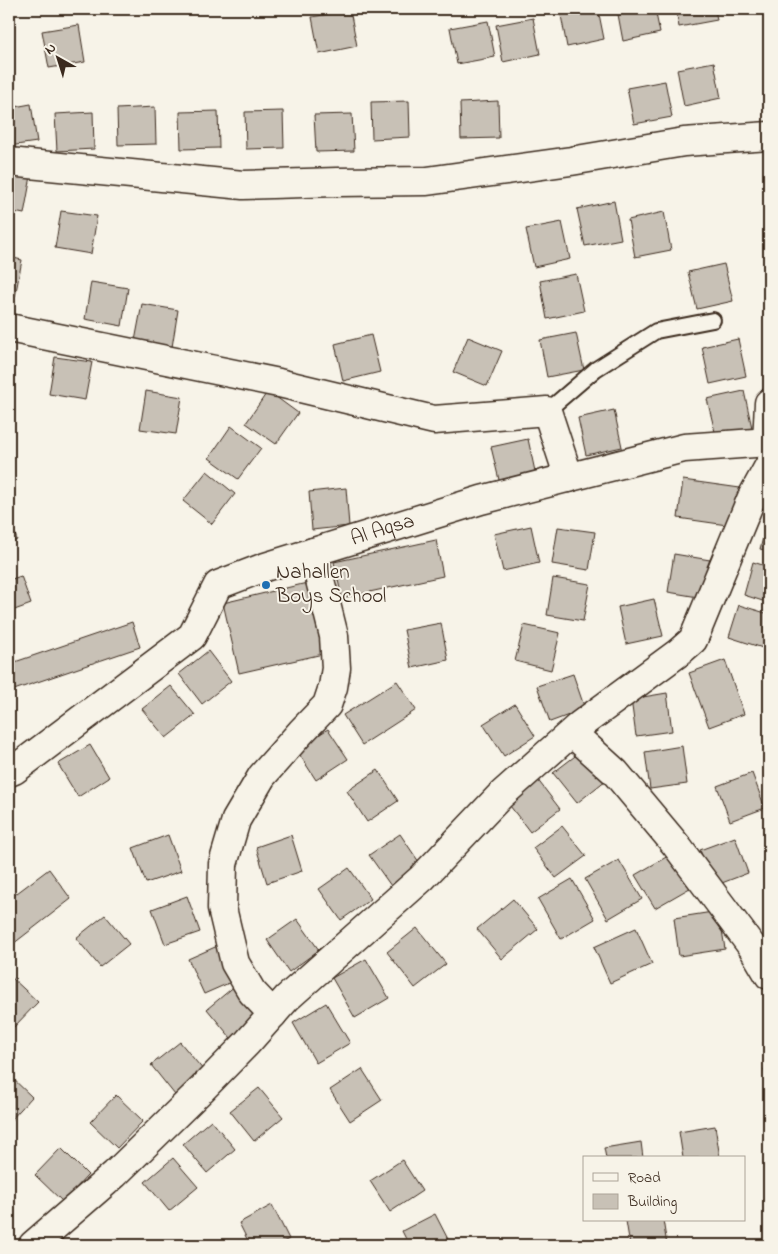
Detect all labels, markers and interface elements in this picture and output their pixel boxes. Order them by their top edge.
north arrow [32,32,82,82]
text: N [40,38,61,60]
street label: Al Aqsa [347,506,418,555]
place label: Nahallen Boys School [275,558,386,614]
marker: Nahallen Boys School [260,579,272,591]
legend [583,1156,746,1222]
text: Road [628,1167,661,1189]
text: Building [627,1191,677,1214]

